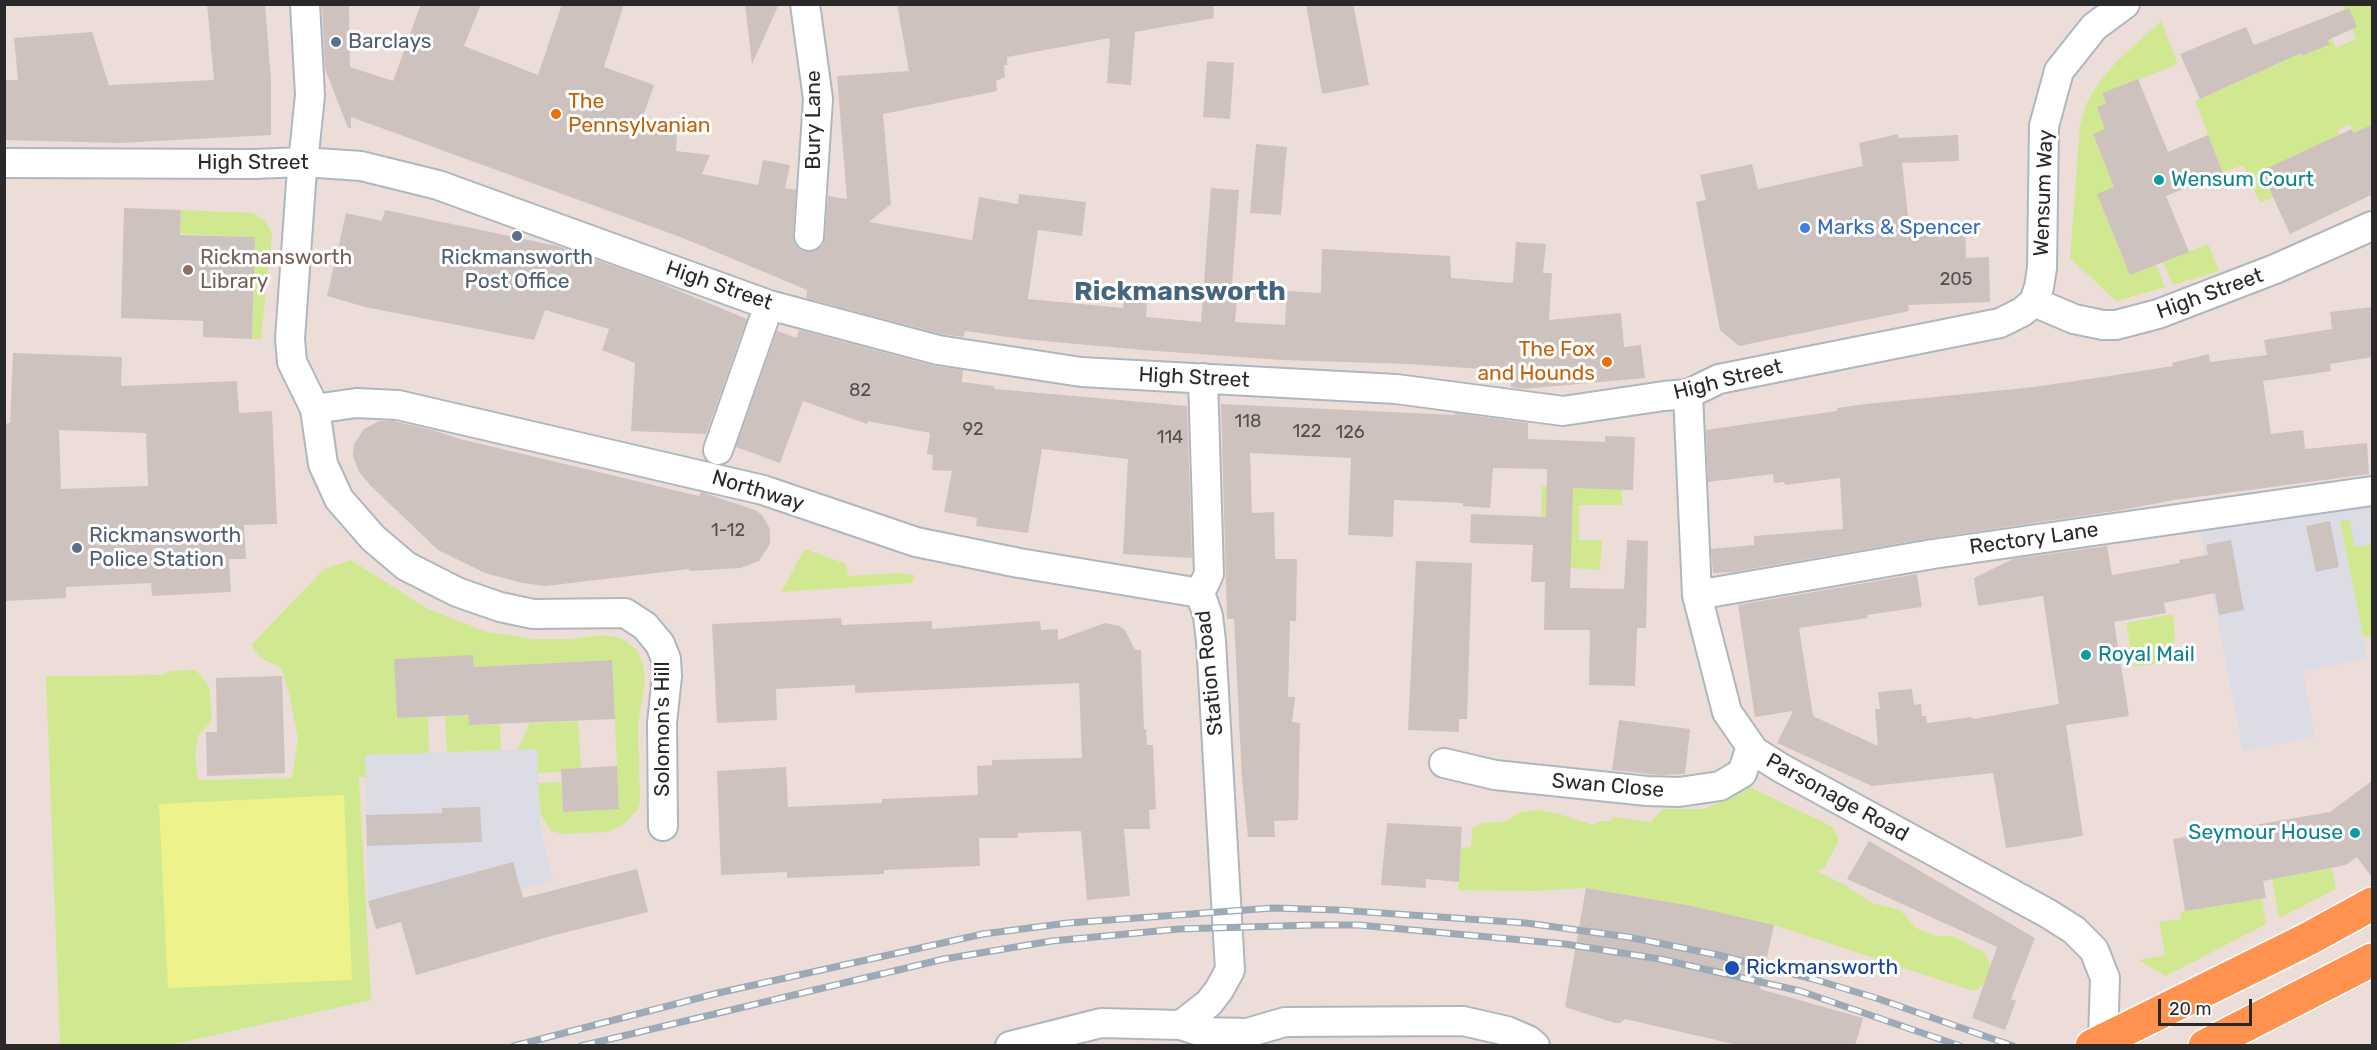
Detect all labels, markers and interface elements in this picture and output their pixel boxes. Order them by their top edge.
place label: Barclays [348,29,431,55]
marker: Barclays [329,35,343,49]
street label: Bury Lane [801,70,827,170]
place label: The Pennsylvanian [568,89,711,139]
marker: The Pennsylvanian [549,107,563,121]
street label: Wensum Way [2029,129,2059,257]
street label: High Street [197,150,309,176]
place label: Wensum Court [2171,167,2314,193]
marker: Wensum Court [2152,173,2166,187]
place label: Marks & Spencer [1817,215,1981,241]
marker: Marks & Spencer [1798,221,1812,235]
marker: Rickmansworth Post Office [510,229,524,243]
place label: Rickmansworth Library [200,245,352,295]
place label: Rickmansworth Post Office [441,245,593,295]
street label: High Street [662,256,776,316]
marker: Rickmansworth Library [181,263,195,277]
street label: High Street [2153,263,2267,325]
house number: 205 [1940,269,1972,291]
district label: Rickmansworth [1074,276,1286,308]
place label: The Fox and Hounds [1477,337,1595,387]
street label: High Street [1671,354,1785,406]
marker: The Fox and Hounds [1600,355,1614,369]
street label: High Street [1138,363,1250,393]
house number: 82 [849,380,871,402]
house number: 118 [1235,411,1261,433]
house number: 92 [962,419,984,441]
house number: 122 [1293,421,1321,443]
house number: 126 [1335,422,1365,444]
house number: 114 [1157,427,1183,449]
street label: Northway [709,465,807,517]
street label: Rectory Lane [1968,517,2100,561]
house number: 1-12 [711,520,745,542]
place label: Rickmansworth Police Station [89,523,241,573]
marker: Rickmansworth Police Station [70,541,84,555]
street label: Station Road [1191,609,1229,737]
place label: Royal Mail [2098,642,2195,668]
marker: Royal Mail [2079,648,2093,662]
street label: Solomon's Hill [650,661,676,797]
street label: Parsonage Road [1761,748,1913,848]
street label: Swan Close [1551,769,1665,803]
place label: Seymour House [2188,820,2343,846]
marker: Seymour House [2348,826,2362,840]
place label: Rickmansworth [1746,955,1898,981]
marker: Rickmansworth [1723,959,1741,977]
scale bar [2161,987,2256,1025]
text: 20 m [2169,998,2211,1020]

